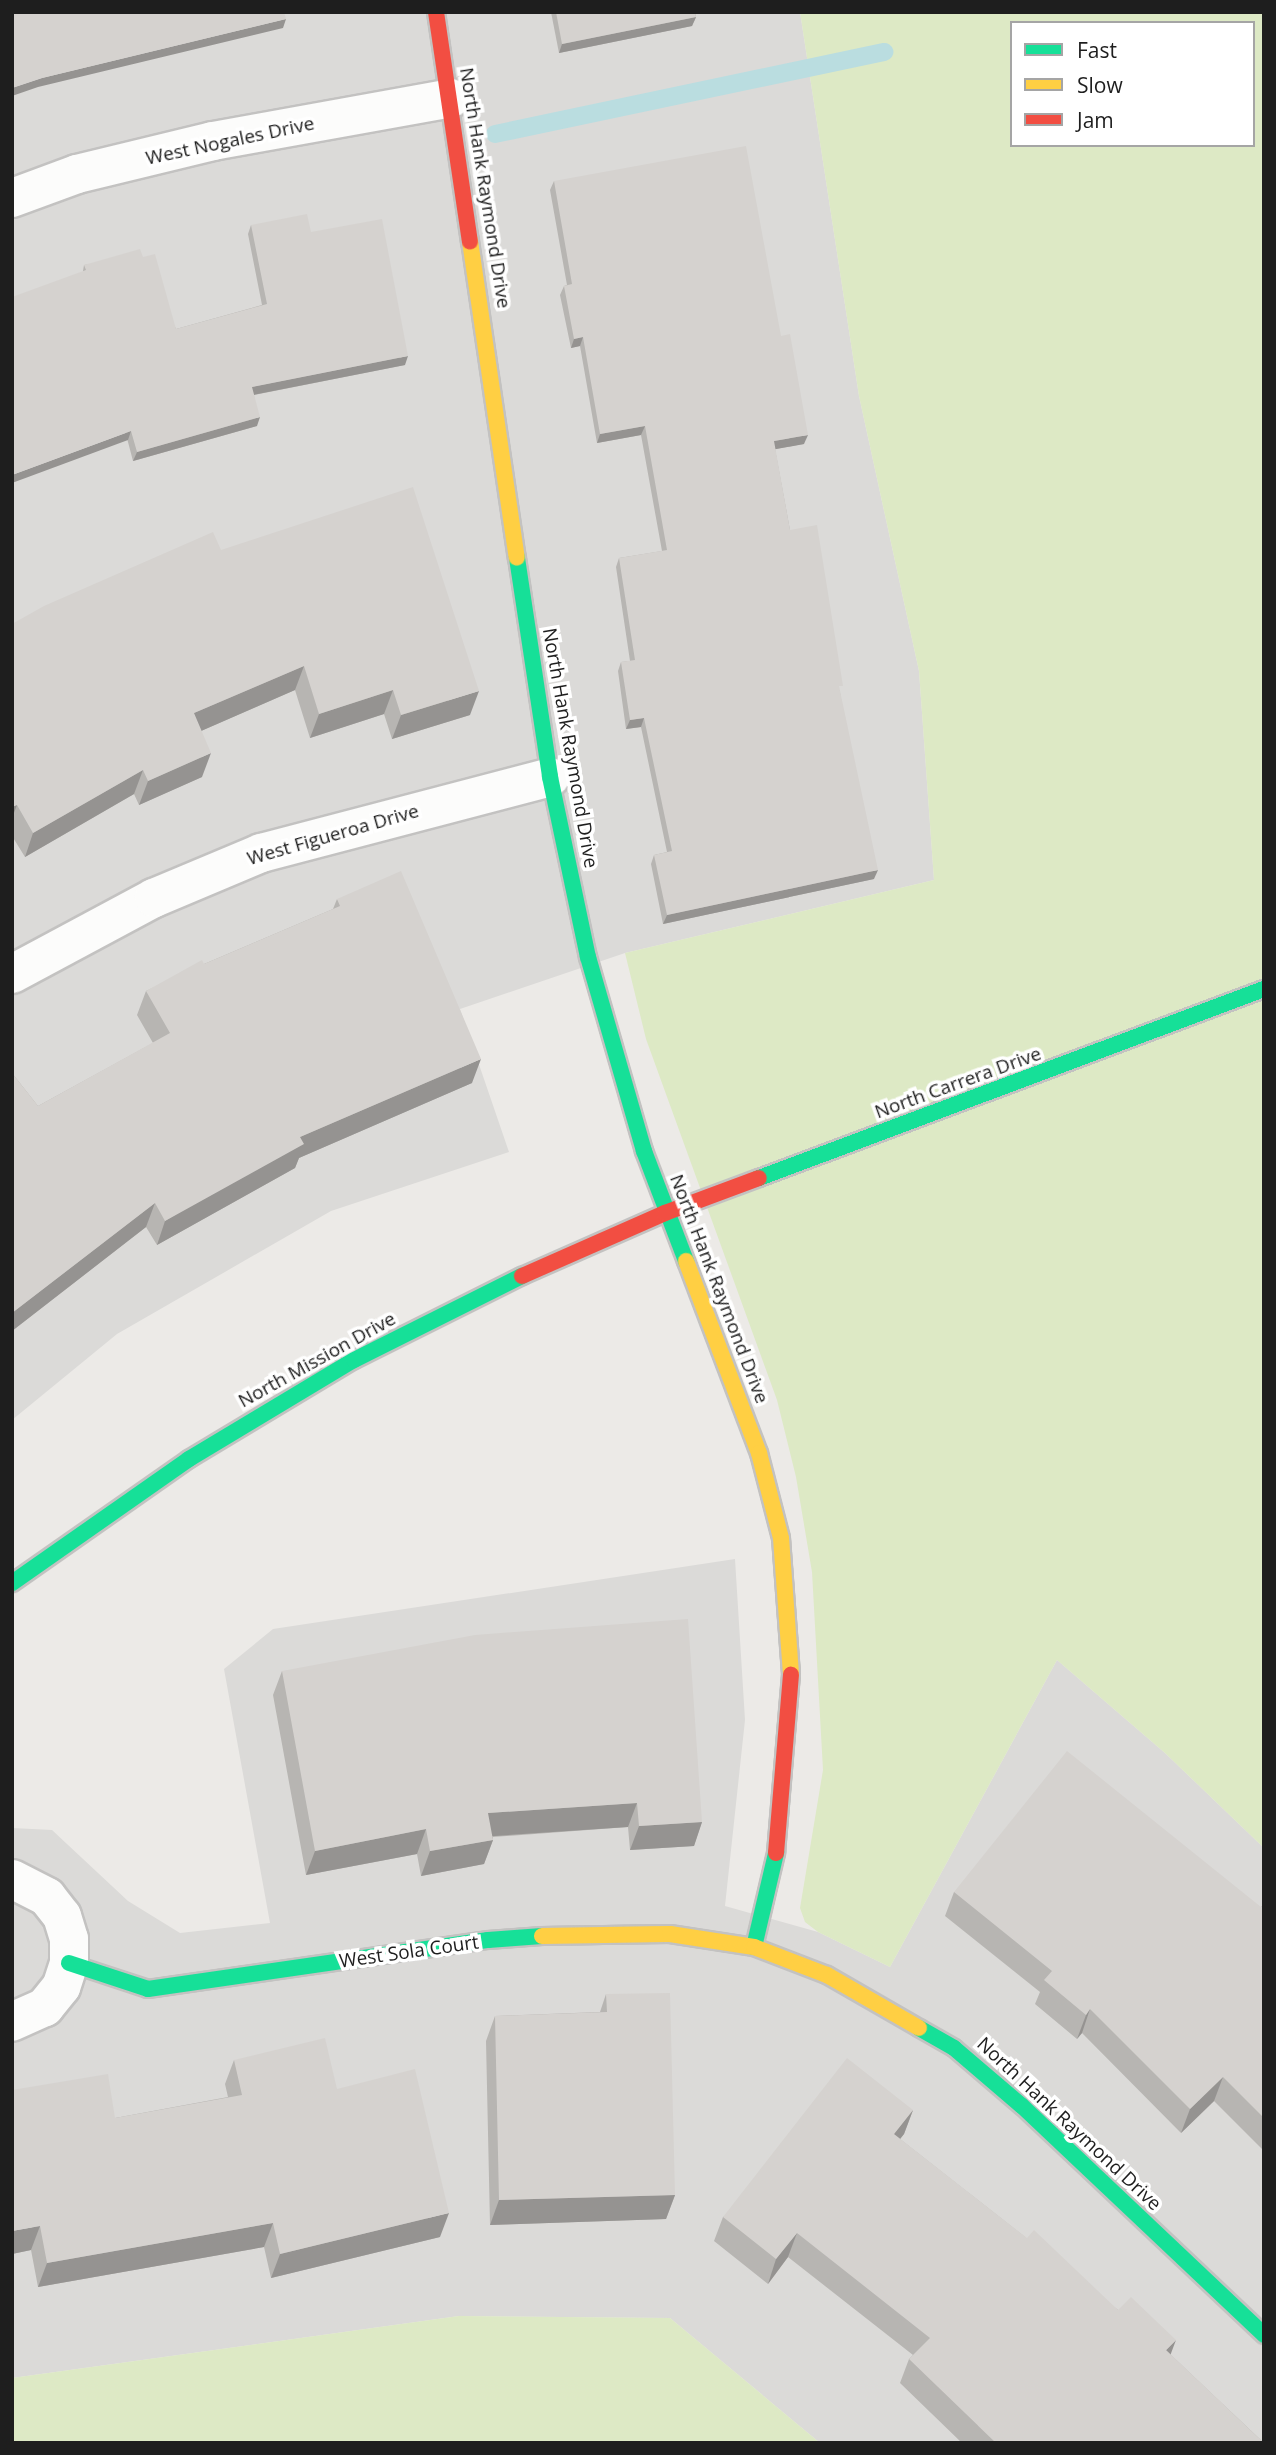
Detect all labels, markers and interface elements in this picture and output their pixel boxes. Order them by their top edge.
legend [1010,21,1255,147]
text: Fast [1077,36,1117,64]
street label: North Hank Raymond Drive [455,66,515,310]
text: Slow [1077,71,1123,99]
text: Jam [1077,106,1114,134]
street label: West Nogales Drive [144,112,316,170]
street label: North Hank Raymond Drive [538,626,602,870]
street label: West Figueroa Drive [245,800,421,870]
street label: North Carrera Drive [872,1042,1044,1124]
street label: North Hank Raymond Drive [665,1171,773,1407]
street label: North Mission Drive [234,1307,400,1413]
street label: West Sola Court [338,1931,480,1973]
street label: North Hank Raymond Drive [972,2033,1166,2215]

